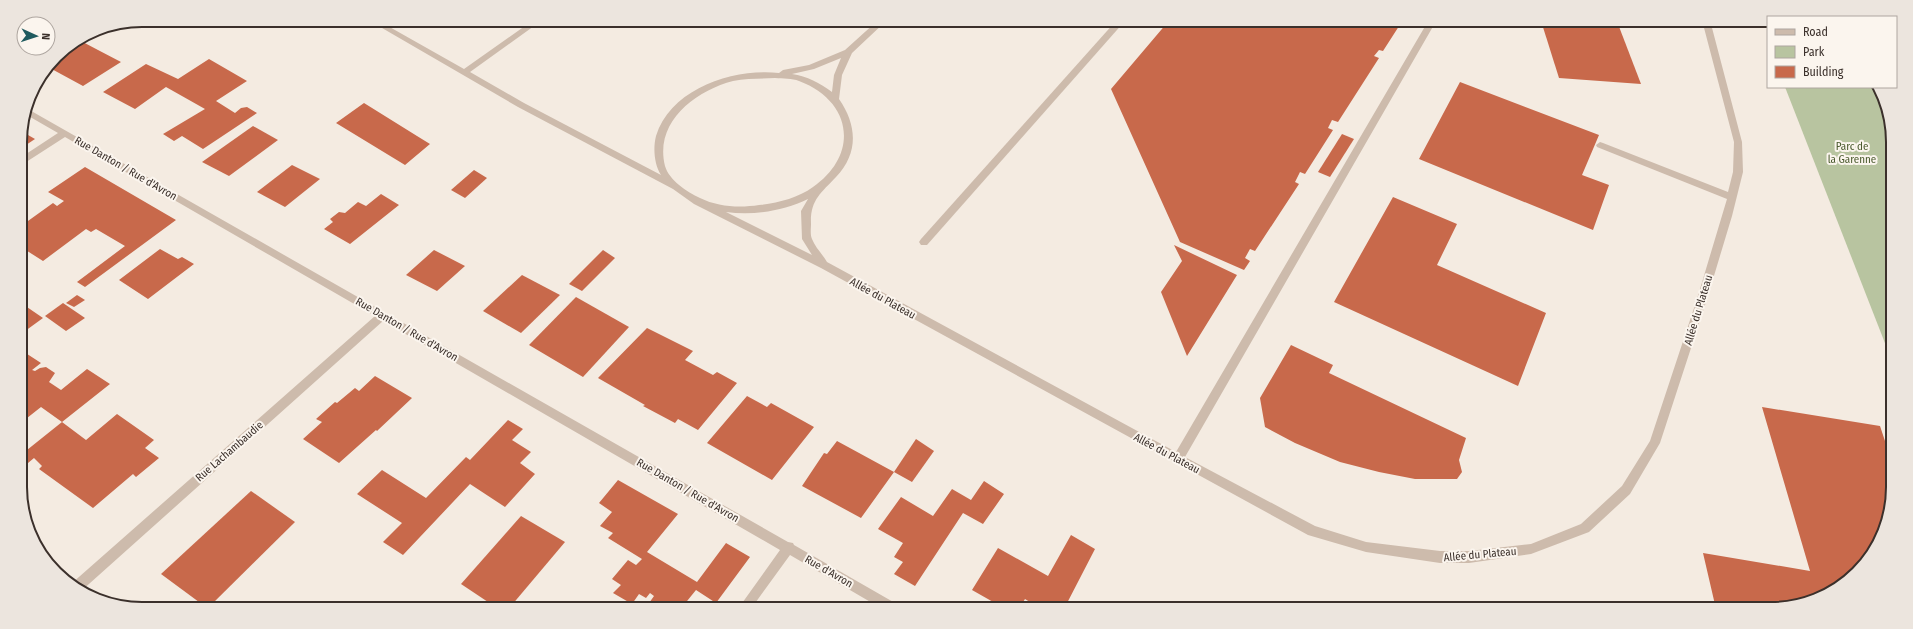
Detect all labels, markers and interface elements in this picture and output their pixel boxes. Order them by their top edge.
north arrow [16,16,56,56]
legend [1767,16,1897,88]
text: Road [1803,25,1828,39]
text: N [39,33,52,40]
text: Park [1803,45,1825,59]
text: Building [1803,65,1844,79]
street label: Rue Danton / Rue d'Avron [72,134,179,203]
park label: Parc de la Garenne [1828,140,1876,166]
street label: Allée du Plateau [1682,273,1715,347]
street label: Allée du Plateau [848,275,918,322]
street label: Rue Danton / Rue d'Avron [353,295,460,364]
street label: Rue Lachambaudie [193,418,266,484]
street label: Allée du Plateau [1131,431,1202,476]
street label: Rue Danton / Rue d'Avron [634,456,741,525]
street label: Allée du Plateau [1443,545,1517,564]
street label: Rue d'Avron [802,552,855,590]

